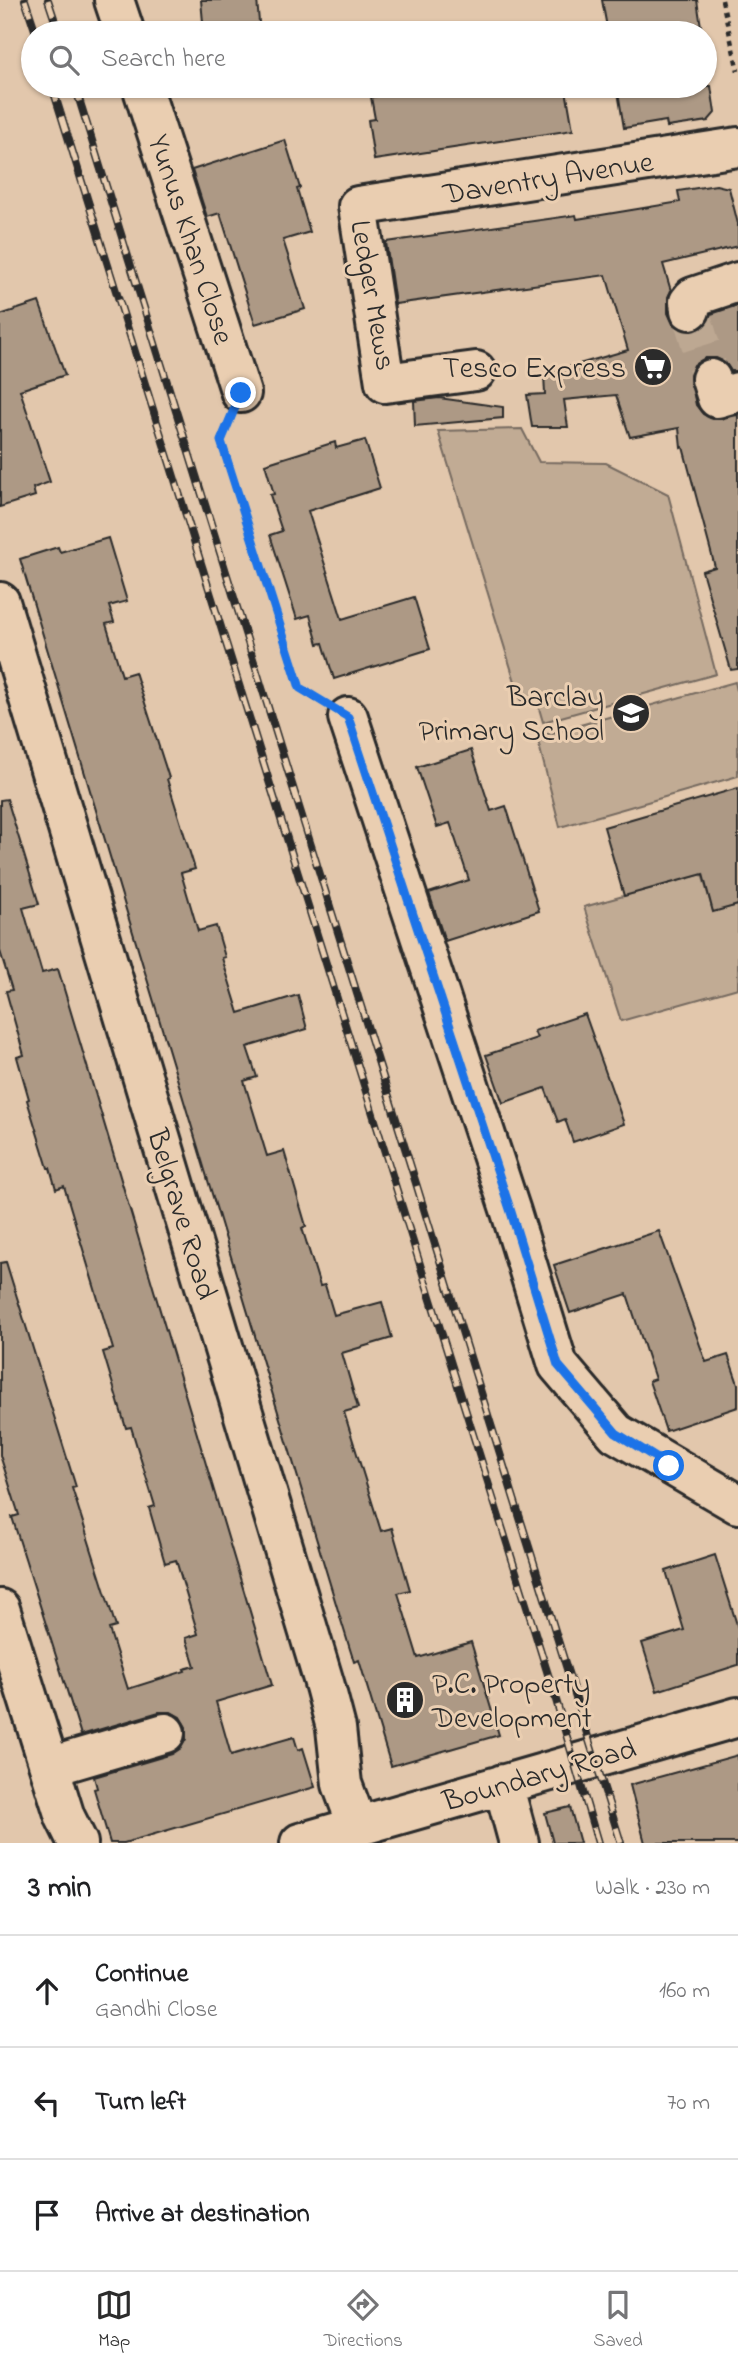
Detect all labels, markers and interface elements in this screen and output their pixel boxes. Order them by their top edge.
search box [21,21,717,98]
icon: search [45,41,83,79]
text: Search here [101,41,226,79]
street label: Yunus Khan Close [134,129,244,351]
street label: Daventry Avenue [439,142,657,218]
street label: Ledger Mews [336,217,406,374]
supermarket icon: Tesco Express [632,346,674,388]
place label: Tesco Express [442,348,626,392]
route end [225,377,256,408]
place label: Barclay Primary School [419,677,604,755]
school or university icon: Barclay Primary School [610,692,652,734]
street label: Belgrave Road [133,1123,227,1306]
route start [653,1450,684,1481]
place label: P.C. Property Development [431,1664,592,1742]
building icon: P.C. Property Development [384,1679,426,1721]
street label: Boundary Road [437,1728,642,1826]
text: 3 min [28,1867,91,1911]
text: Walk · 230 m [595,1872,710,1905]
text: Continue [95,1956,188,1994]
icon: ahead [28,1972,66,2010]
text: 160 m [659,1975,710,2008]
text: Gandhi Close [95,1994,217,2027]
icon: left [28,2084,66,2122]
text: Turn left [95,2084,186,2122]
text: 70 m [667,2087,710,2120]
icon: arrive [28,2196,66,2234]
text: Arrive at destination [95,2196,310,2234]
tab: Map [95,2286,133,2355]
tab: Directions [324,2286,403,2355]
tab: Saved [593,2286,643,2355]

